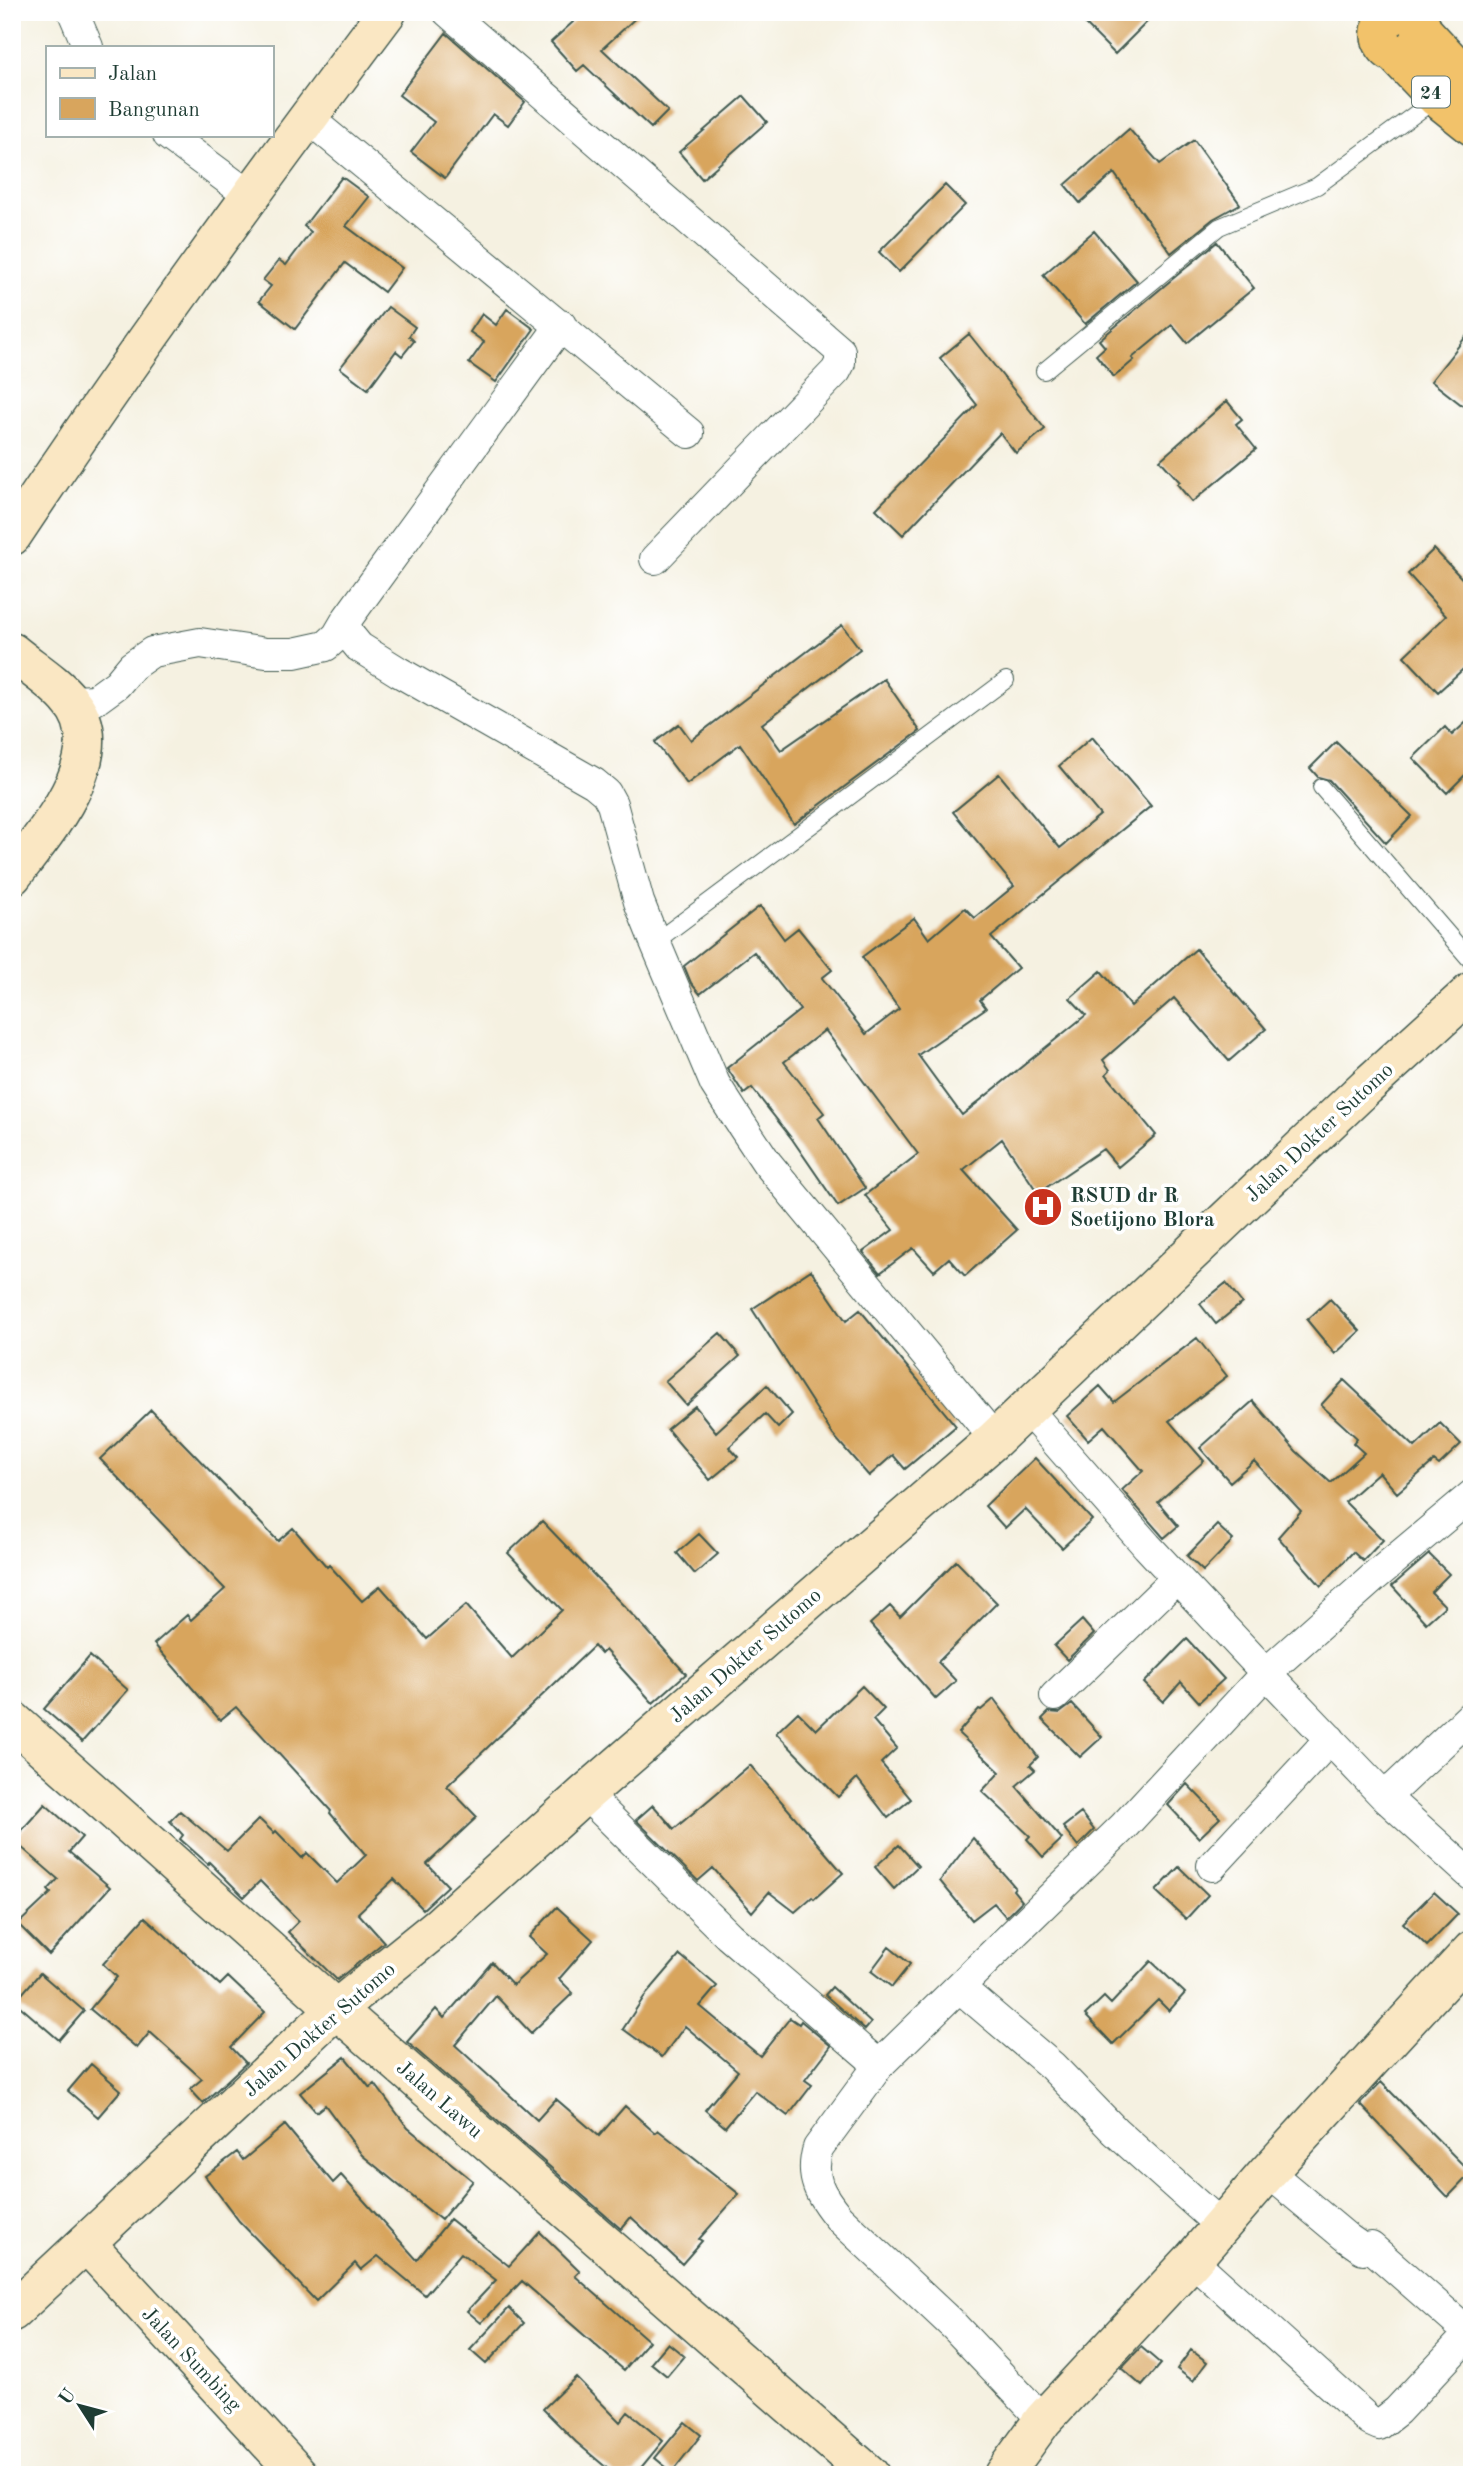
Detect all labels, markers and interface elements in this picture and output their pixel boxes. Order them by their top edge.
legend [46,46,273,136]
text: Jalan [108,64,157,85]
road number: 24 [1412,76,1450,108]
text: Bangunan [108,100,200,121]
street label: Jalan Dokter Sutomo [1242,1060,1398,1207]
hospital icon: RSUD dr R Soetijono Blora [1022,1186,1064,1228]
place label: RSUD dr R Soetijono Blora [1070,1186,1215,1231]
street label: Jalan Dokter Sutomo [666,1585,826,1727]
street label: Jalan Dokter Sutomo [240,1959,400,2101]
street label: Jalan Lawu [392,2057,486,2143]
street label: Jalan Sumbing [137,2303,245,2417]
north arrow [46,2372,116,2442]
text: U [56,2386,80,2409]

